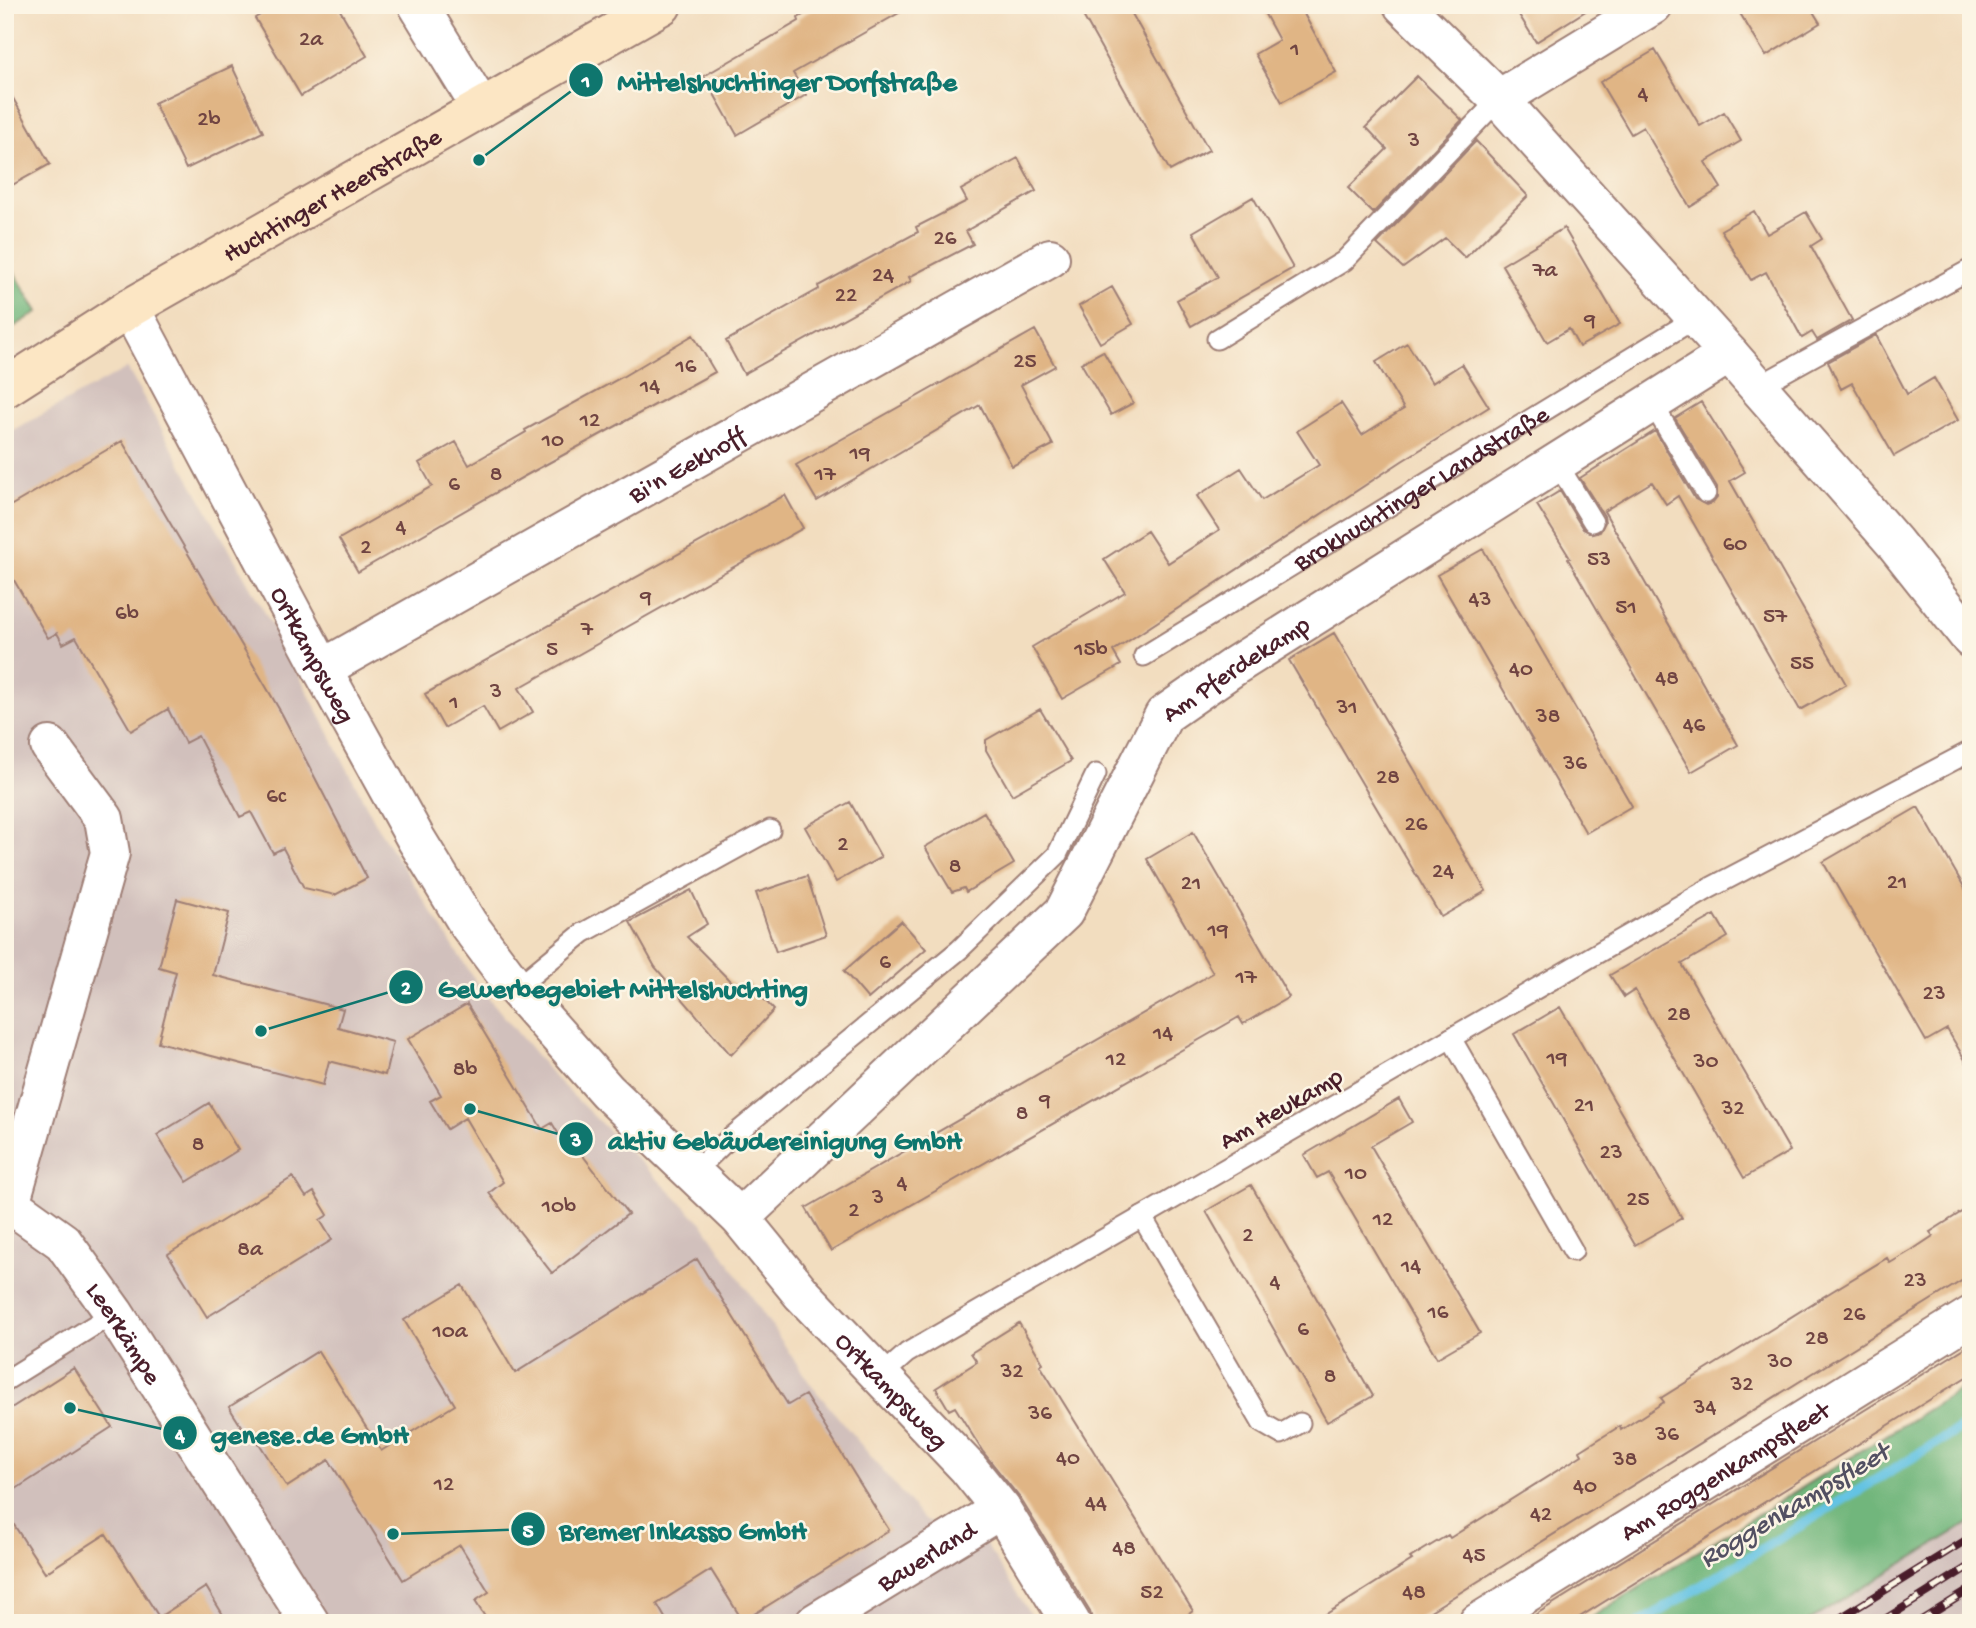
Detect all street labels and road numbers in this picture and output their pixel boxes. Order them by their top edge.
street label: Huchtinger Heerstraße [219,123,449,272]
street label: Brokhuchtinger Landstraße [1289,400,1556,581]
street label: Bi'n Eekhoff [624,421,754,513]
street label: Ortkampsweg [261,582,360,730]
street label: Am Pferdekamp [1158,611,1317,731]
street label: Am Heukamp [1215,1063,1350,1159]
street label: Leerkämpe [77,1278,167,1392]
street label: Ortkampsweg [826,1327,953,1458]
street label: Am Roggenkampsfleet [1614,1392,1834,1546]
street label: Bauerland [872,1516,985,1601]

